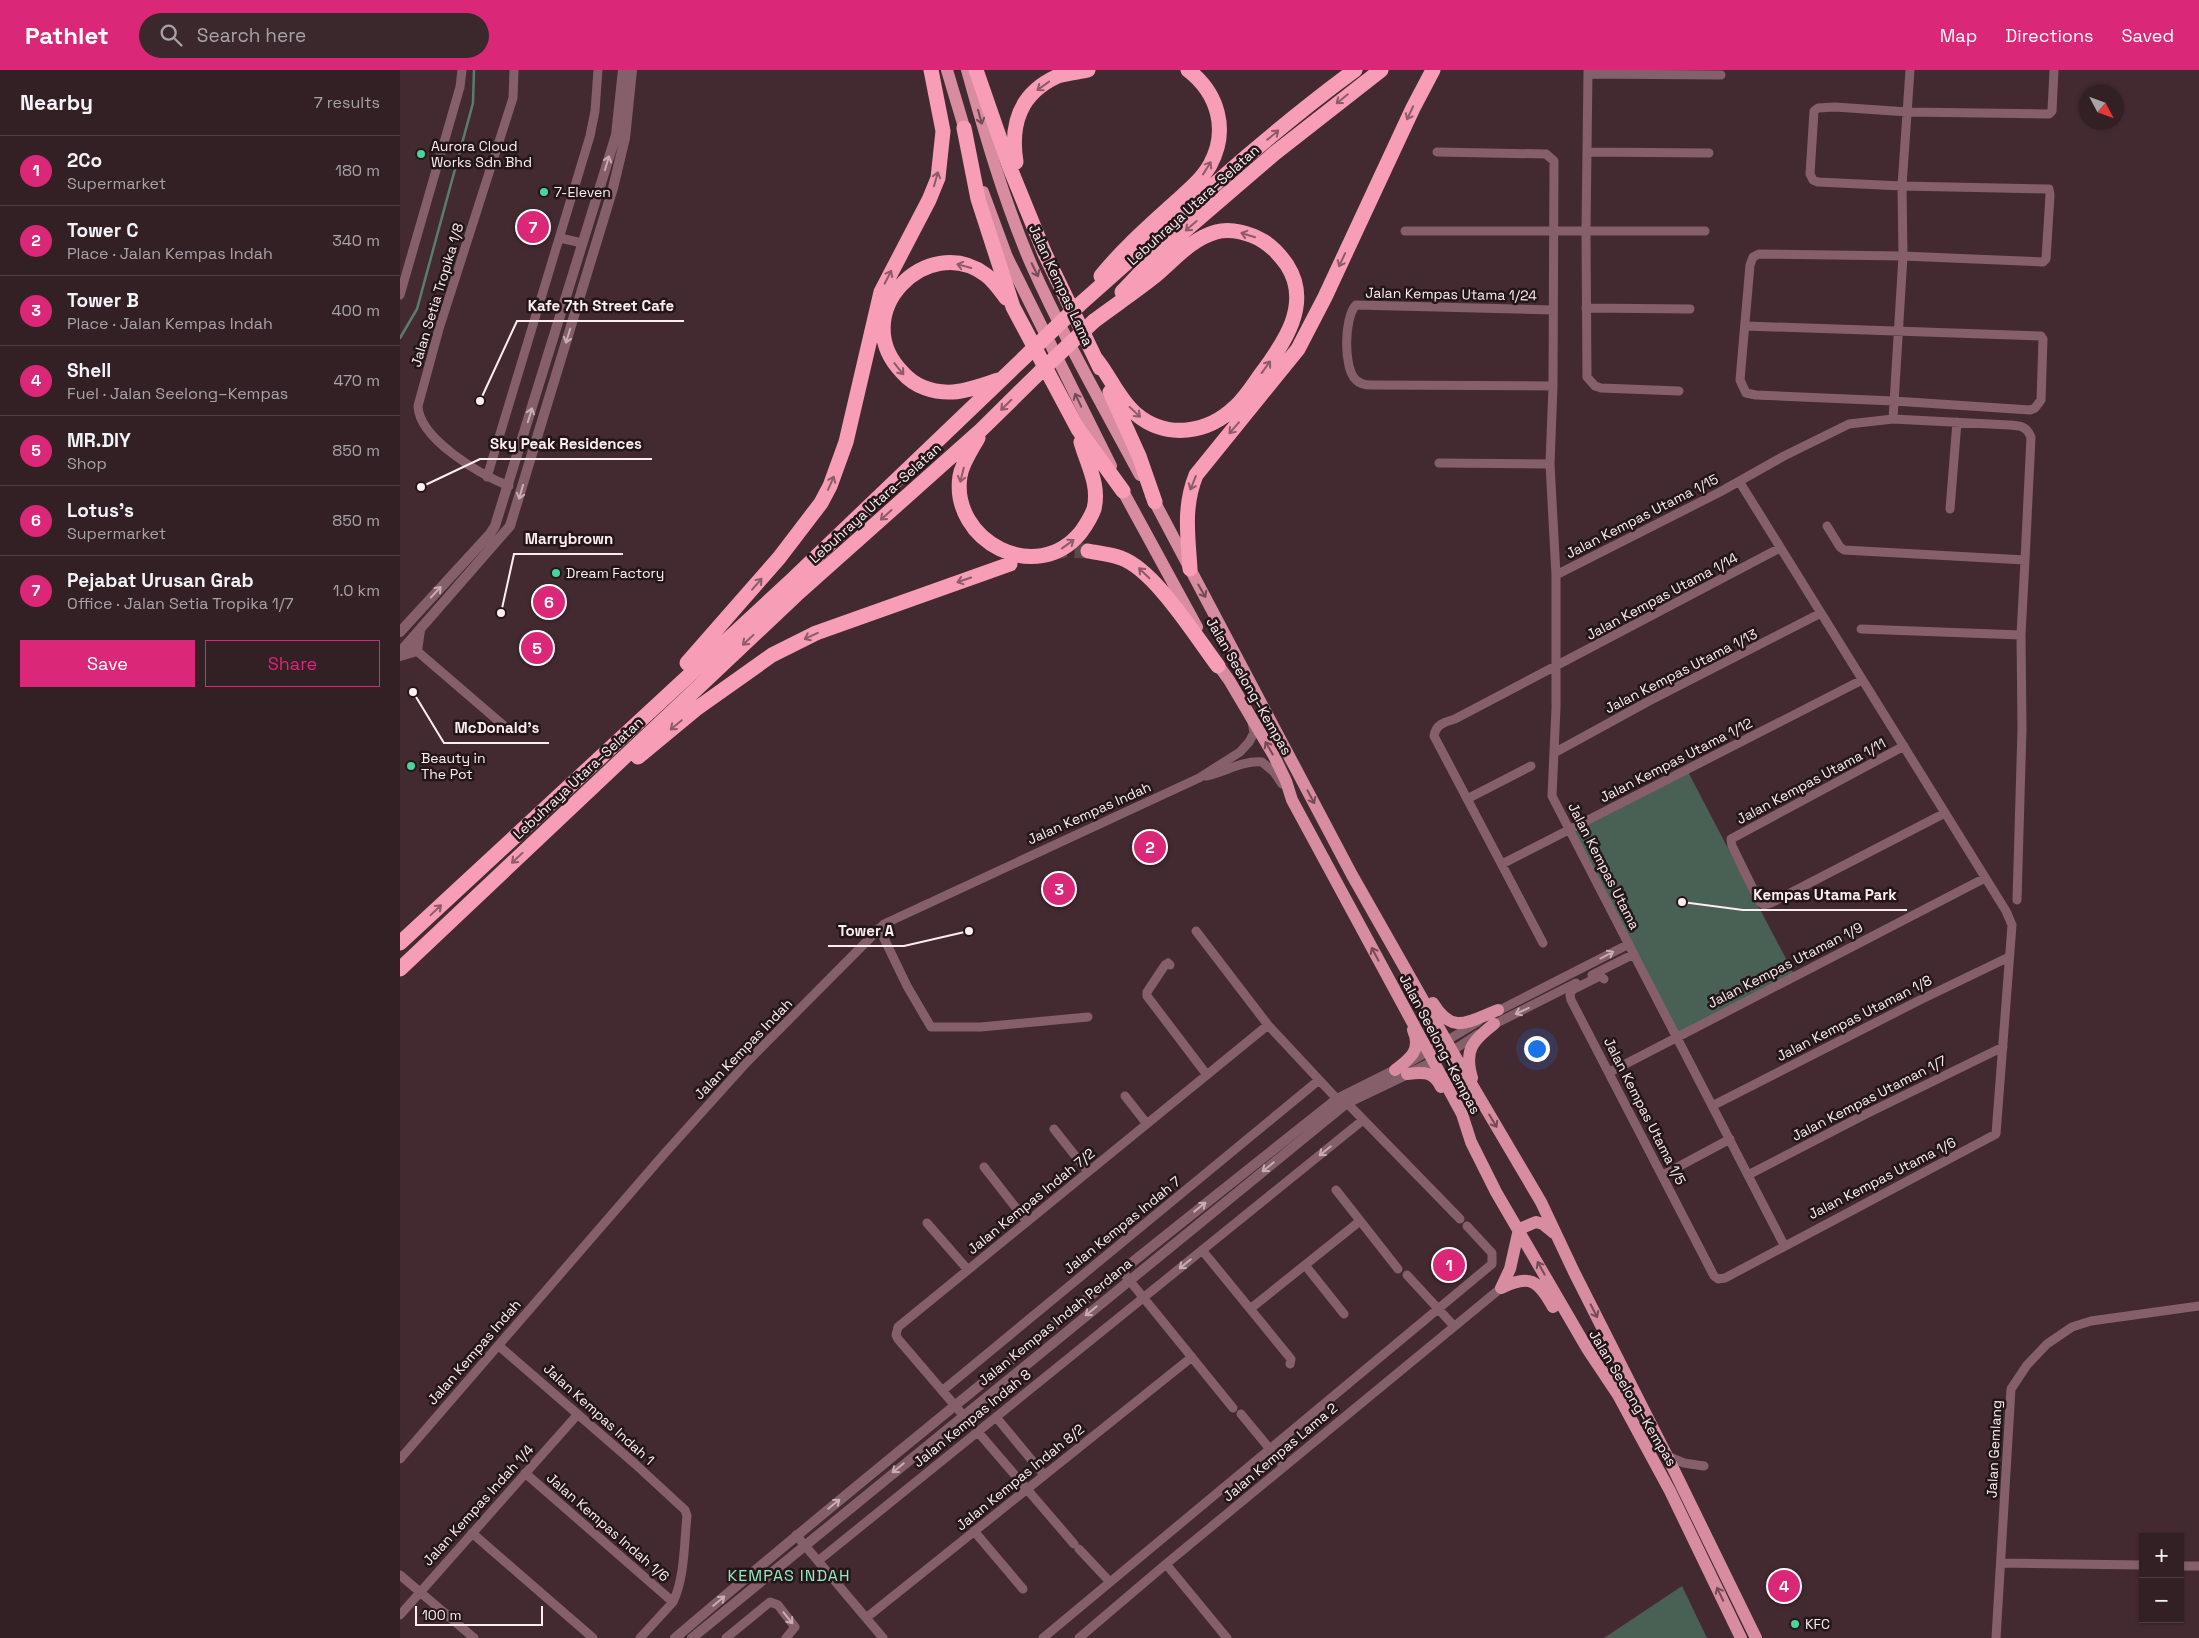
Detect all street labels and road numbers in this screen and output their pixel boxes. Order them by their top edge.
street label: Lebuhraya Utara–Selatan [1123,141,1263,269]
street label: Jalan Setia Tropika 1/8 [407,221,468,369]
street label: Jalan Kempas Lama [1025,221,1097,349]
street label: Jalan Kempas Utama 1/24 [1365,284,1537,304]
street label: Lebuhraya Utara–Selatan [805,439,945,567]
street label: Jalan Kempas Utama 1/15 [1563,470,1721,562]
street label: Jalan Kempas Utama 1/14 [1583,548,1741,644]
street label: Jalan Seelong–Kempas [1202,614,1296,758]
street label: Jalan Kempas Utama 1/13 [1602,625,1760,717]
street label: Lebuhraya Utara–Selatan [509,713,647,843]
street label: Jalan Kempas Utama 1/12 [1597,714,1755,806]
street label: Jalan Kempas Utama 1/11 [1733,734,1889,828]
street label: Jalan Kempas Indah [1024,778,1154,848]
street label: Jalan Kempas Utama [1564,799,1644,933]
street label: Jalan Kempas Utaman 1/9 [1704,918,1866,1012]
street label: Jalan Seelong–Kempas [1395,971,1485,1117]
street label: Jalan Kempas Utaman 1/8 [1773,971,1935,1065]
street label: Jalan Kempas Indah [690,995,796,1103]
street label: Jalan Kempas Utama 1/5 [1600,1034,1690,1188]
street label: Jalan Kempas Utaman 1/7 [1789,1051,1949,1145]
street label: Jalan Kempas Utama 1/6 [1805,1133,1959,1223]
street label: Jalan Kempas Indah 7/2 [964,1144,1098,1258]
street label: Jalan Kempas Indah 7 [1060,1172,1184,1278]
street label: Jalan Kempas Indah Perdana [974,1254,1136,1390]
street label: Jalan Kempas Indah [423,1296,525,1408]
street label: Jalan Seelong–Kempas [1585,1327,1681,1469]
street label: Jalan Kempas Indah 1 [540,1359,658,1469]
street label: Jalan Kempas Indah 8 [910,1365,1035,1471]
street label: Jalan Kempas Lama 2 [1219,1399,1341,1505]
street label: Jalan Gemlang [1982,1399,2006,1499]
street label: Jalan Kempas Indah 8/2 [952,1420,1088,1534]
street label: Jalan Kempas Indah 1/4 [419,1440,537,1569]
street label: Jalan Kempas Indah 1/6 [543,1469,673,1585]

